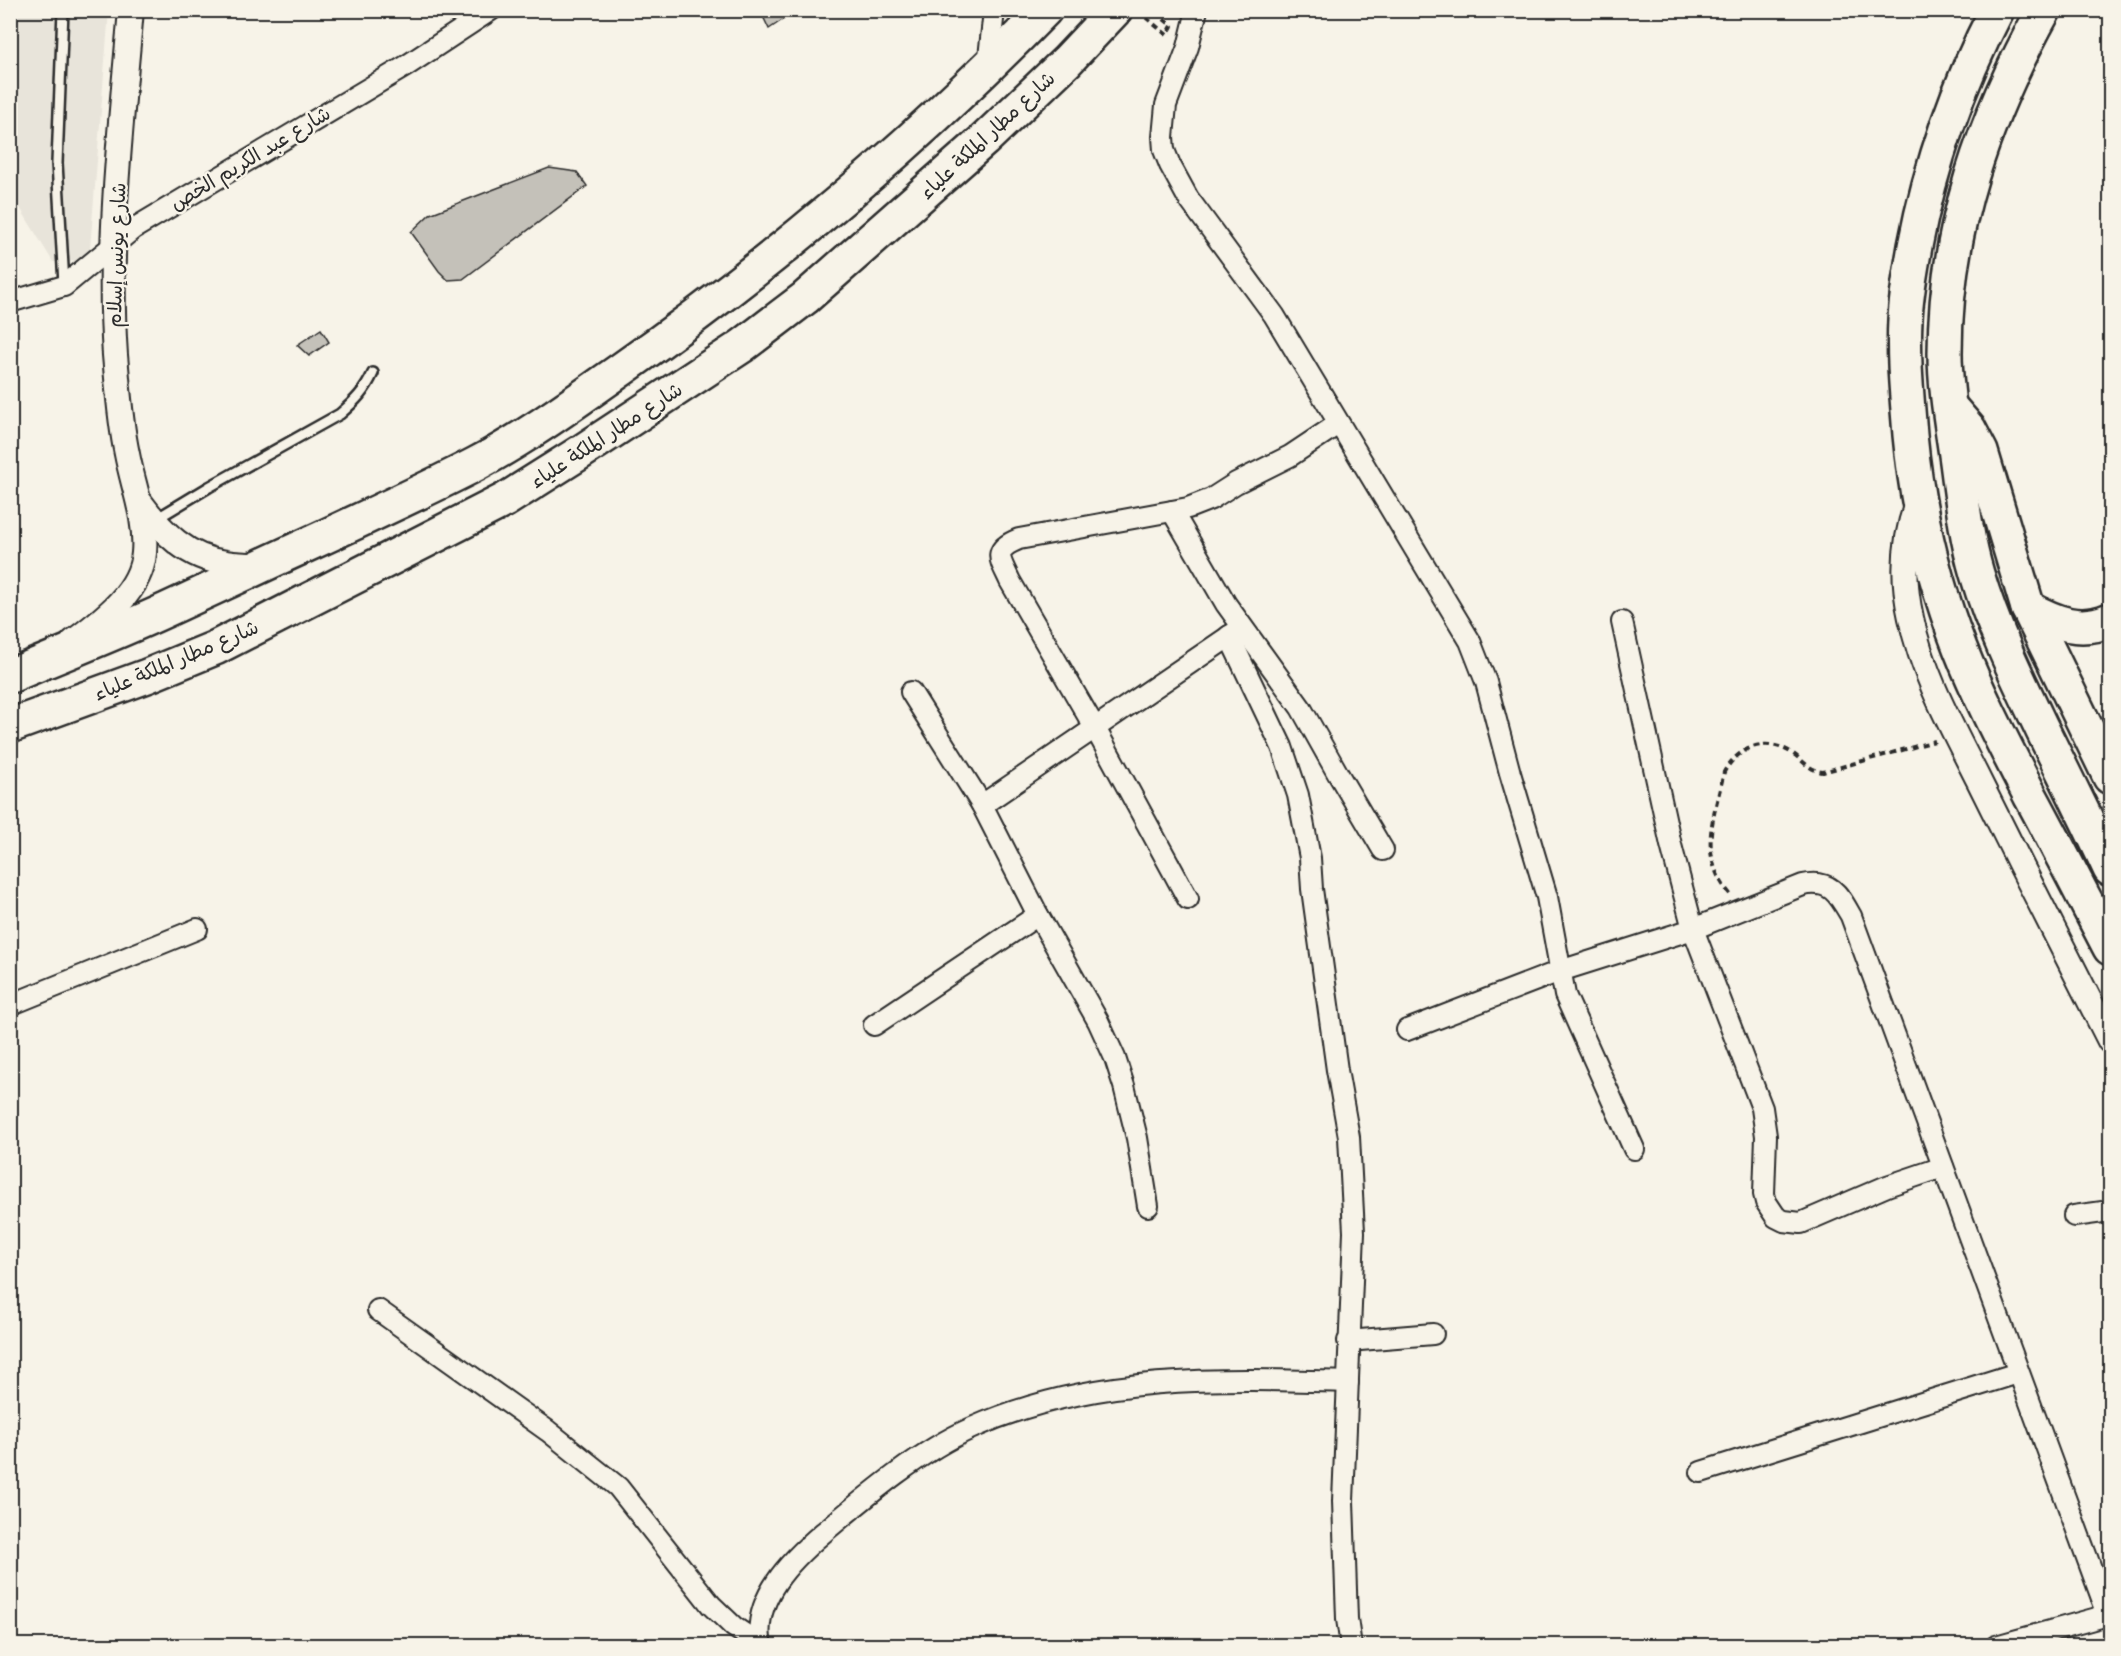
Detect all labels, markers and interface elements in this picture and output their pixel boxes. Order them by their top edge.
street label: شارع مطار الملكة علياء [914,66,1062,206]
street label: شارع عبد الكريم الخص [165,101,336,218]
street label: شارع يونس إسلام [101,182,134,328]
street label: شارع مطار الملكة علياء [525,377,688,496]
street label: شارع مطار الملكة علياء [90,614,263,708]

